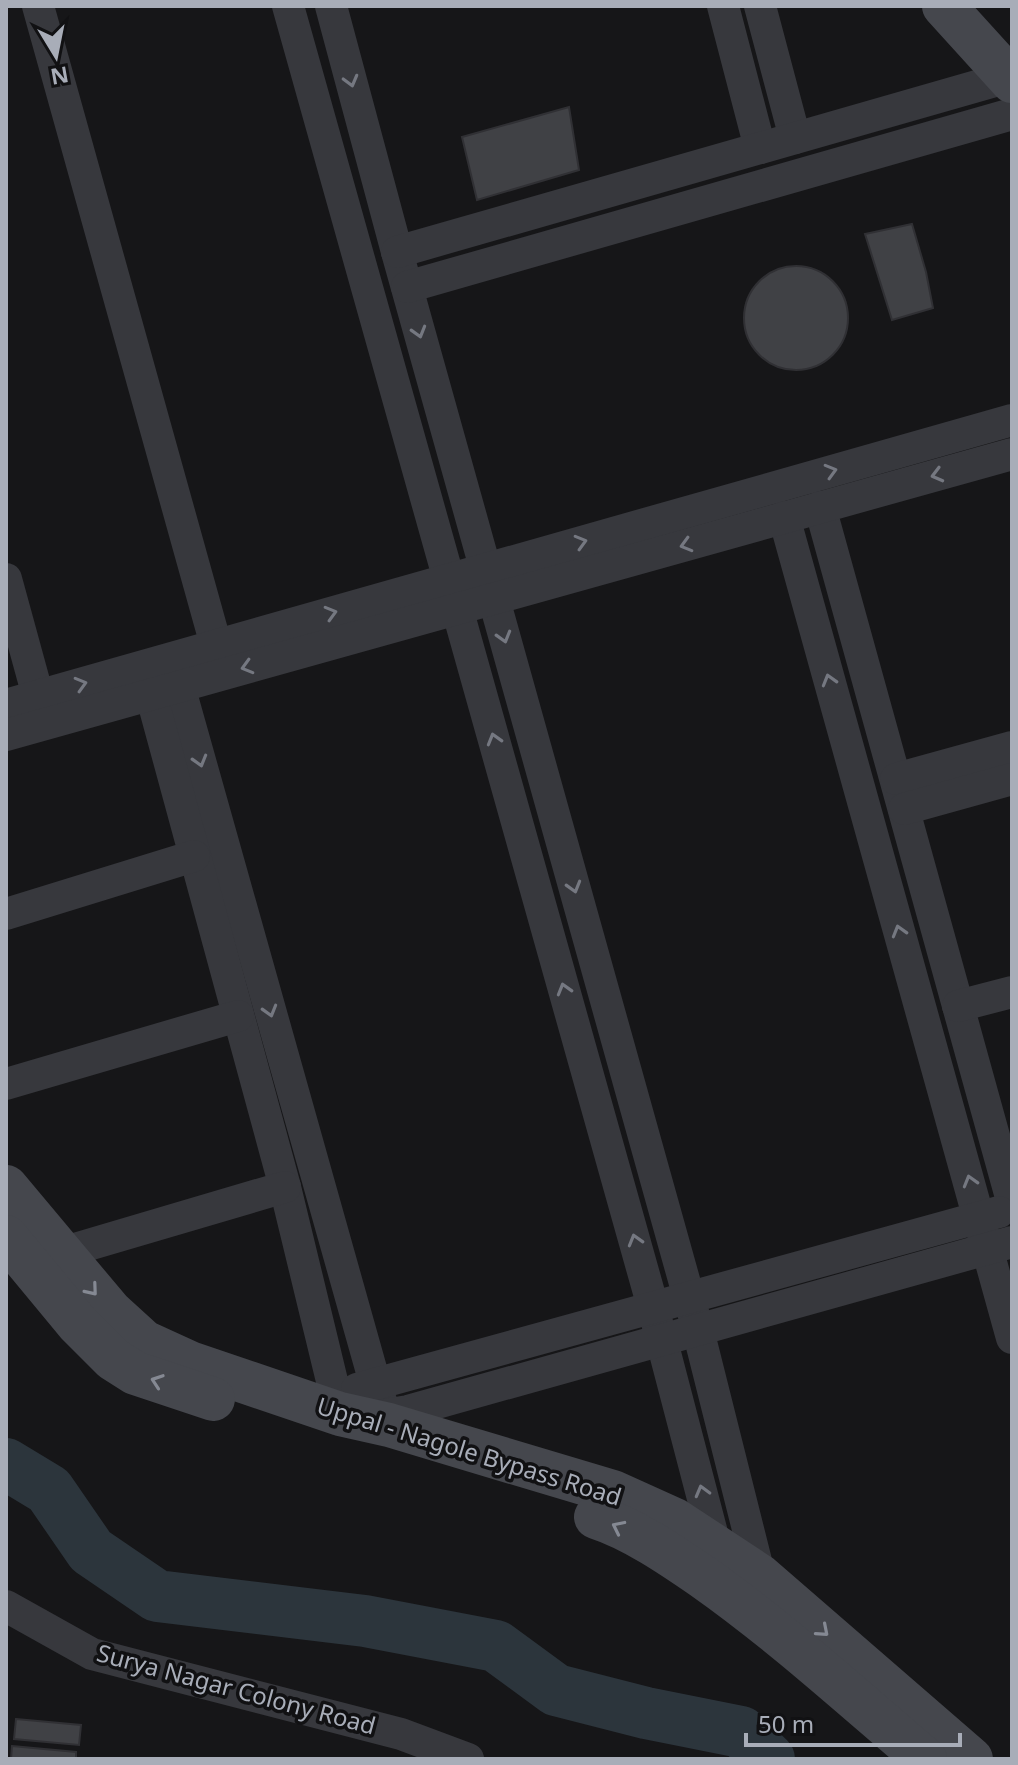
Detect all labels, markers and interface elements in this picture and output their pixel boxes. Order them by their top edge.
north arrow [16,16,96,96]
text: N [48,60,71,93]
one-way arrow [342,74,358,88]
one-way arrow [410,325,426,339]
one-way arrow [824,464,838,480]
one-way arrow [930,466,944,482]
one-way arrow [574,535,588,551]
one-way arrow [680,536,694,552]
one-way arrow [324,606,338,622]
one-way arrow [495,629,511,643]
one-way arrow [241,658,255,674]
one-way arrow [822,674,839,688]
one-way arrow [74,677,88,693]
one-way arrow [487,733,503,747]
one-way arrow [191,754,207,768]
one-way arrow [565,880,581,893]
one-way arrow [892,924,909,938]
one-way arrow [557,983,573,997]
one-way arrow [261,1004,278,1018]
one-way arrow [962,1175,979,1189]
one-way arrow [627,1233,644,1247]
one-way arrow [82,1281,97,1295]
one-way arrow [150,1375,164,1391]
street label: Uppal - Nagole Bypass Road [313,1388,626,1513]
one-way arrow [694,1484,711,1498]
one-way arrow [612,1521,626,1537]
one-way arrow [814,1621,829,1635]
street label: Surya Nagar Colony Road [93,1635,379,1742]
scale bar [746,1697,960,1747]
text: 50 m [758,1707,814,1740]

